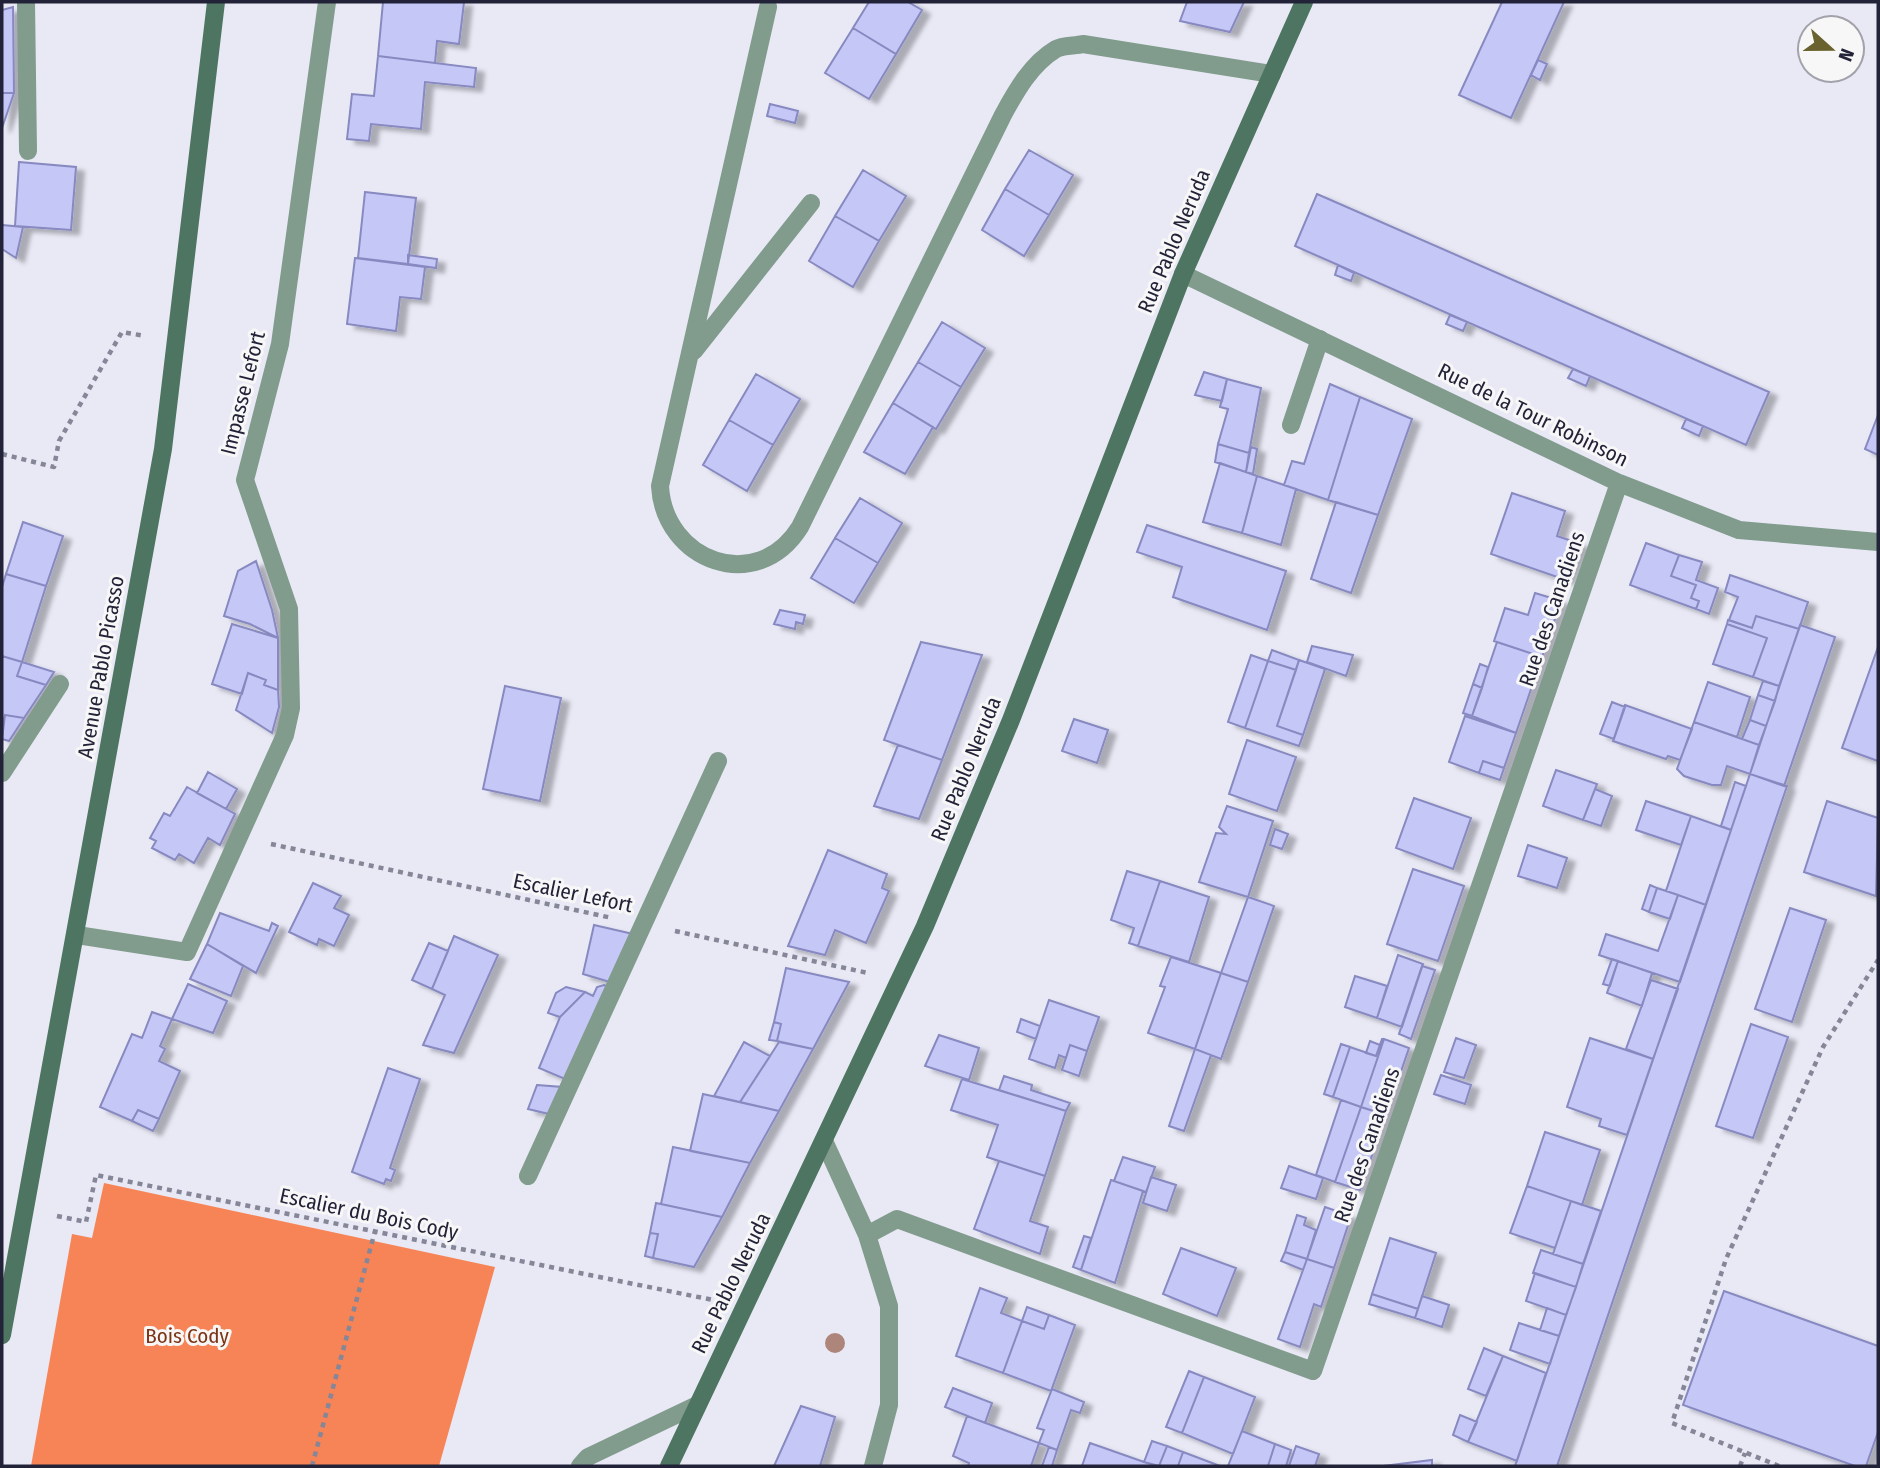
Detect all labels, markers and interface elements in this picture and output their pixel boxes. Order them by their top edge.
north arrow [1796,14,1866,84]
text: N [1834,45,1859,64]
street label: Rue Pablo Neruda [1132,165,1216,317]
street label: Impasse Lefort [215,328,271,458]
street label: Rue de la Tour Robinson [1434,358,1632,472]
street label: Rue des Canadiens [1513,528,1591,690]
street label: Avenue Pablo Picasso [72,574,130,760]
street label: Rue Pablo Neruda [925,693,1007,845]
street label: Escalier Lefort [511,868,635,918]
street label: Rue des Canadiens [1328,1064,1406,1226]
street label: Escalier du Bois Cody [277,1182,461,1246]
street label: Rue Pablo Neruda [686,1208,776,1358]
park label: Bois Cody [145,1323,229,1349]

